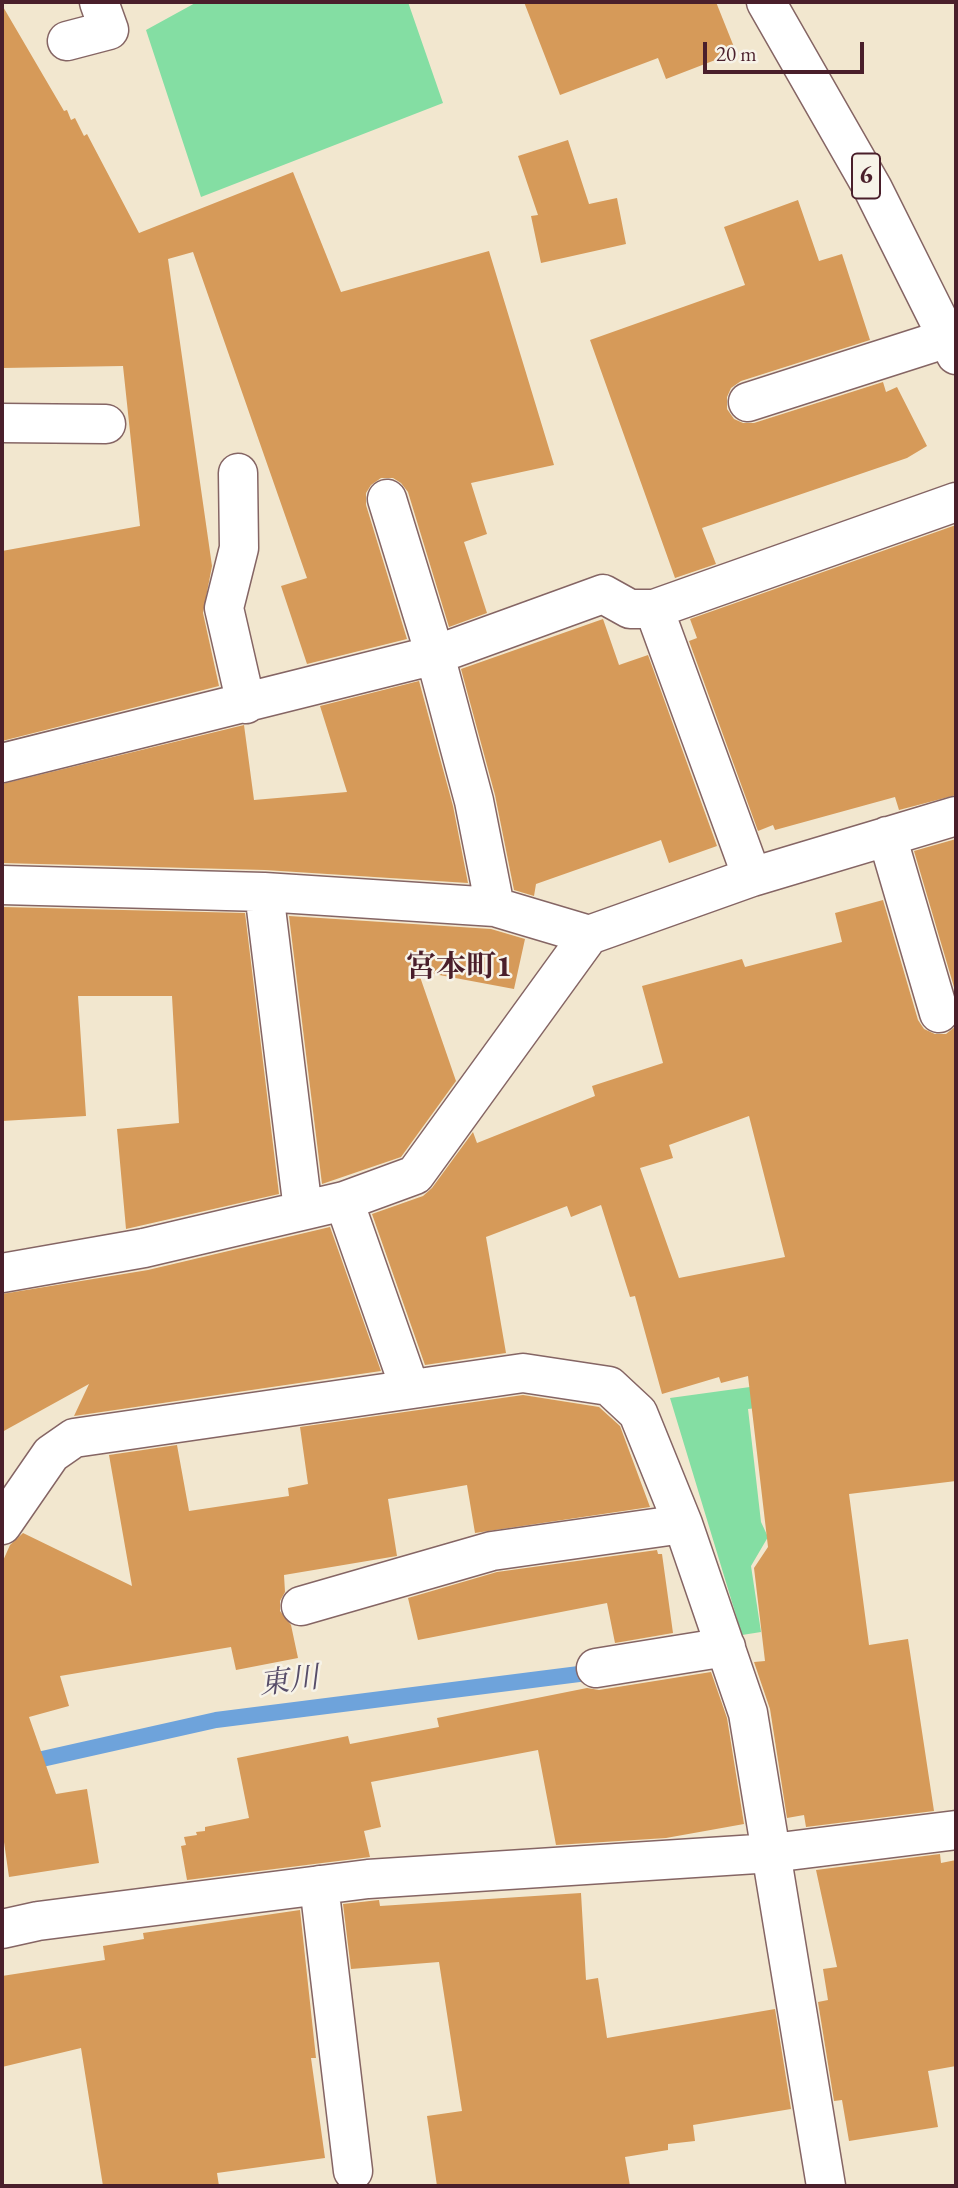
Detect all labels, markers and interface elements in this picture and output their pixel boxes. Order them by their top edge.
scale bar [706,28,867,72]
text: 20 m [716,40,757,67]
road number: 6 [852,154,880,198]
district label: 宮本町1 [406,950,512,986]
water label: 東川 [257,1660,321,1704]

